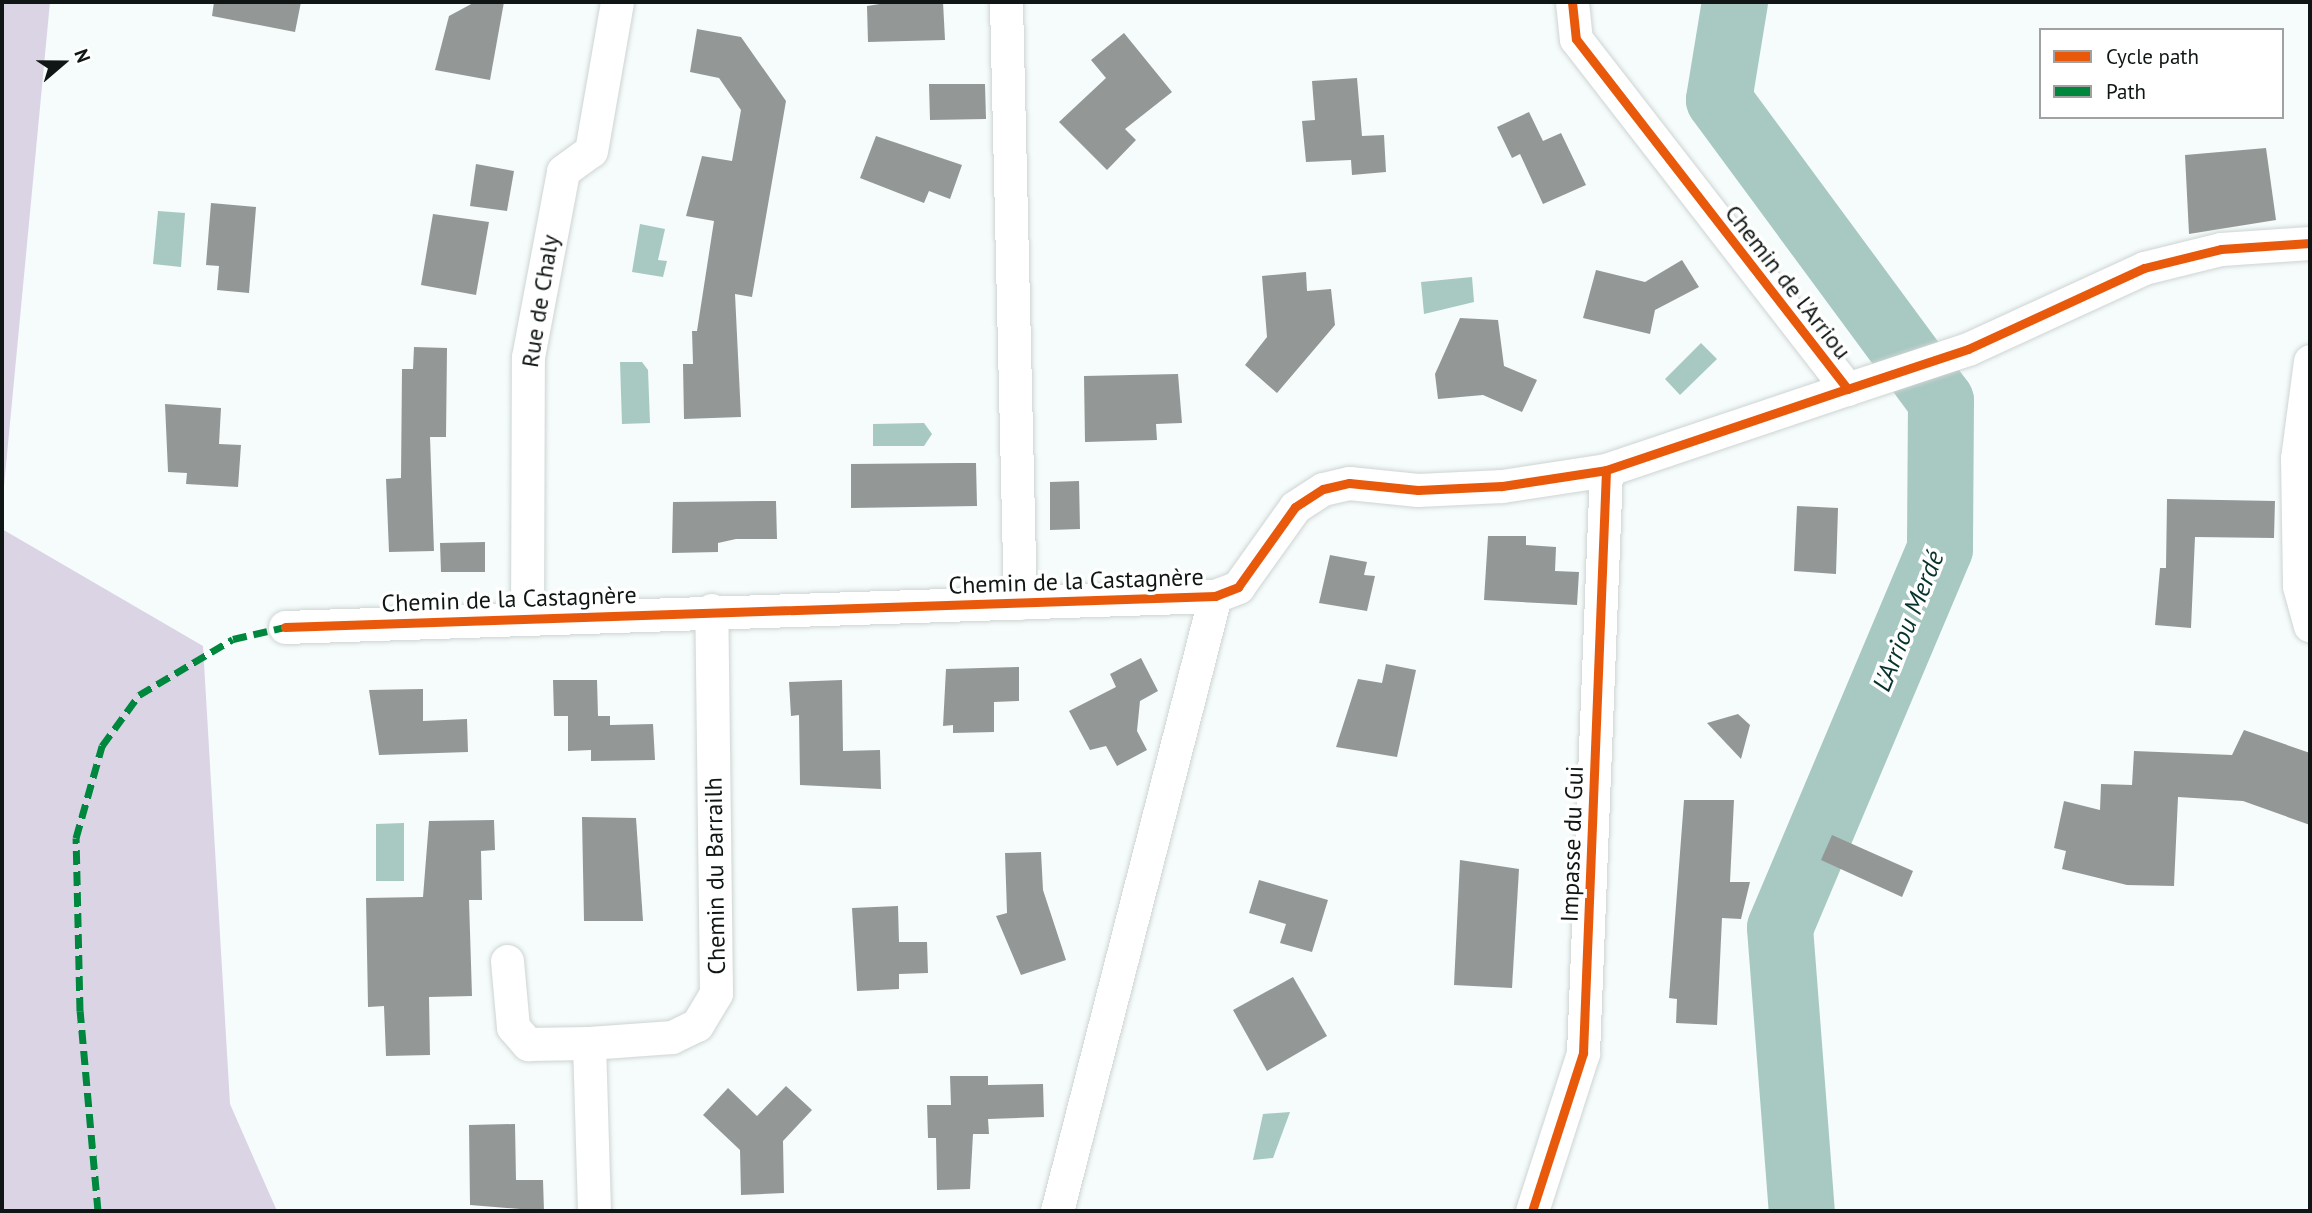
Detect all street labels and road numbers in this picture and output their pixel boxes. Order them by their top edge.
street label: Chemin de l'Arriou [1719,199,1857,365]
street label: Rue de Chaly [515,233,565,369]
street label: Chemin de la Castagnère [948,562,1204,600]
street label: Chemin de la Castagnère [381,580,637,618]
street label: Impasse du Gui [1555,765,1589,923]
street label: Chemin du Barrailh [699,777,731,975]

